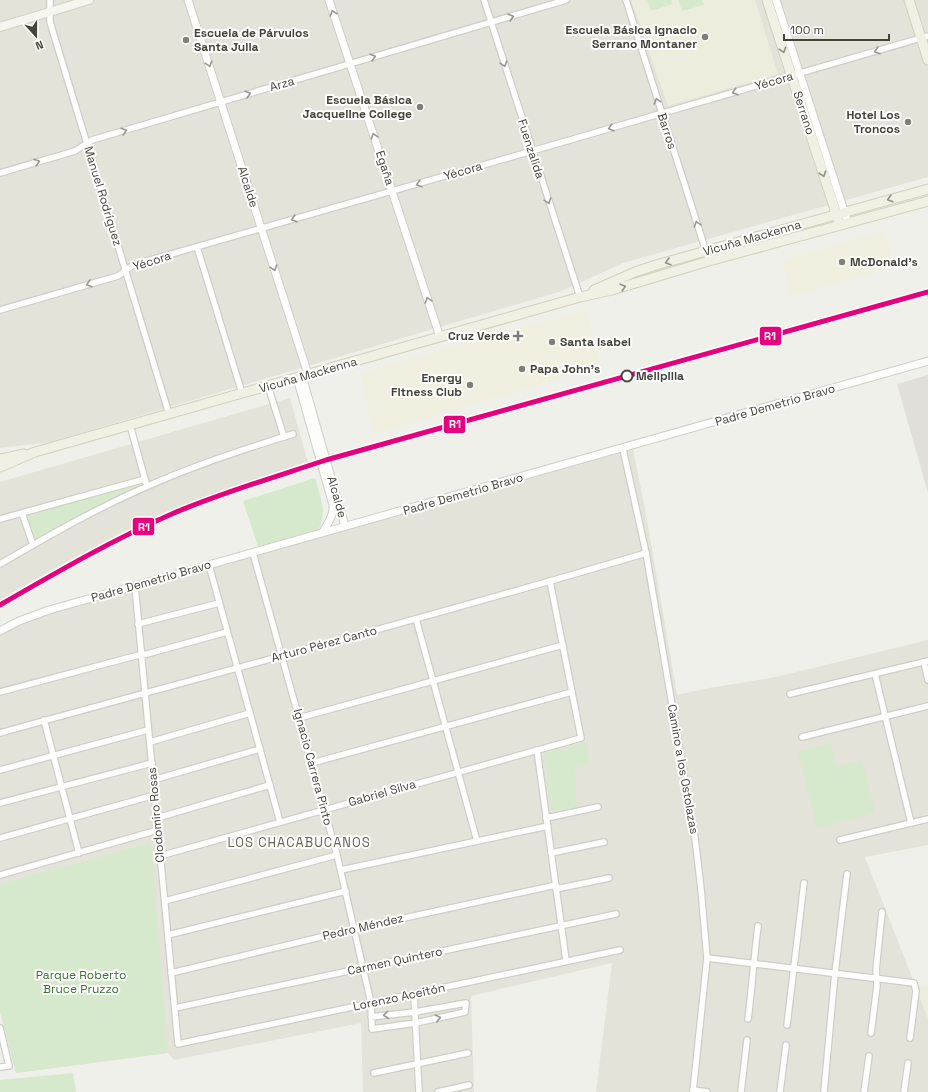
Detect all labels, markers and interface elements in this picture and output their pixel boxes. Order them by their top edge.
one-way arrow [330,10,338,17]
one-way arrow [507,13,514,22]
north arrow [16,16,56,56]
scale bar [784,16,889,42]
place label: Escuela Básica Ignacio Serrano Montaner [566,22,697,52]
text: 100 m [790,22,824,38]
place label: Escuela de Párvulos Santa Julia [194,25,309,55]
marker: Escuela Básica Ignacio Serrano Montaner [700,32,710,42]
marker: Escuela de Párvulos Santa Julia [181,35,191,45]
text: N [34,37,46,53]
one-way arrow [874,46,881,55]
one-way arrow [779,47,787,54]
one-way arrow [369,53,376,62]
one-way arrow [204,60,213,67]
one-way arrow [499,60,508,67]
street label: Yécora [753,68,795,94]
street label: Arza [268,73,296,95]
one-way arrow [732,87,739,96]
street label: Serrano [789,89,819,137]
one-way arrow [244,90,251,99]
place label: Escuela Básica Jacqueline College [303,92,412,122]
one-way arrow [653,97,662,104]
marker: Escuela Básica Jacqueline College [415,102,425,112]
place label: Hotel Los Troncos [846,107,900,137]
street label: Barros [654,111,680,151]
street label: Fuenzalida [514,117,548,181]
marker: Hotel Los Troncos [903,117,913,127]
one-way arrow [607,123,614,132]
one-way arrow [120,127,127,136]
one-way arrow [370,133,379,140]
street label: Manuel Rodríguez [80,144,126,248]
street label: Egaña [372,149,398,187]
one-way arrow [34,158,41,167]
street label: Yécora [442,158,484,184]
street label: Alcalde [234,164,262,210]
one-way arrow [819,170,827,177]
one-way arrow [415,179,422,188]
one-way arrow [887,194,894,203]
one-way arrow [544,197,552,204]
one-way arrow [290,214,297,223]
street label: Vicuña Mackenna [701,216,803,260]
one-way arrow [693,221,702,228]
street label: Yécora [131,247,173,275]
place label: McDonald's [850,254,918,270]
one-way arrow [665,257,672,266]
marker: McDonald's [837,257,847,267]
one-way arrow [269,264,278,271]
one-way arrow [86,279,93,288]
one-way arrow [619,283,626,292]
one-way arrow [424,296,433,303]
line badge: R1 [759,326,782,346]
place label: Cruz Verde [448,328,510,344]
text: R1 [764,329,776,343]
marker: Cruz Verde [513,331,523,341]
place label: Santa Isabel [560,334,631,350]
marker: Santa Isabel [547,337,557,347]
street label: Vicuña Mackenna [257,353,359,397]
place label: Papa John's [530,361,600,377]
marker: Papa John's [517,364,527,374]
place label: Melipilla [636,368,684,384]
marker: Melipilla [620,369,634,383]
place label: Energy Fitness Club [391,370,462,400]
marker: Energy Fitness Club [465,380,475,390]
street label: Padre Demetrio Bravo [713,380,837,430]
line badge: R1 [443,415,466,434]
text: R1 [449,417,461,431]
street label: Padre Demetrio Bravo [401,469,525,519]
street label: Alcalde [323,474,351,520]
line badge: R1 [132,517,155,536]
text: R1 [138,520,150,534]
street label: Padre Demetrio Bravo [89,556,213,606]
street label: Arturo Pérez Canto [269,622,379,666]
street label: Camino a los Ostolazas [664,703,702,835]
street label: Ignacio Carrera Pinto [290,707,336,827]
street label: Clodomiro Rosas [144,767,168,863]
street label: Gabriel Silva [346,776,418,810]
district label: LOS CHACABUCANOS [227,834,371,851]
street label: Pedro Méndez [321,910,405,944]
street label: Carmen Quintero [346,943,444,979]
park label: Parque Roberto Bruce Pruzzo [36,967,126,997]
street label: Lorenzo Aceitón [351,979,447,1015]
one-way arrow [383,1010,389,1019]
one-way arrow [434,1015,441,1023]

